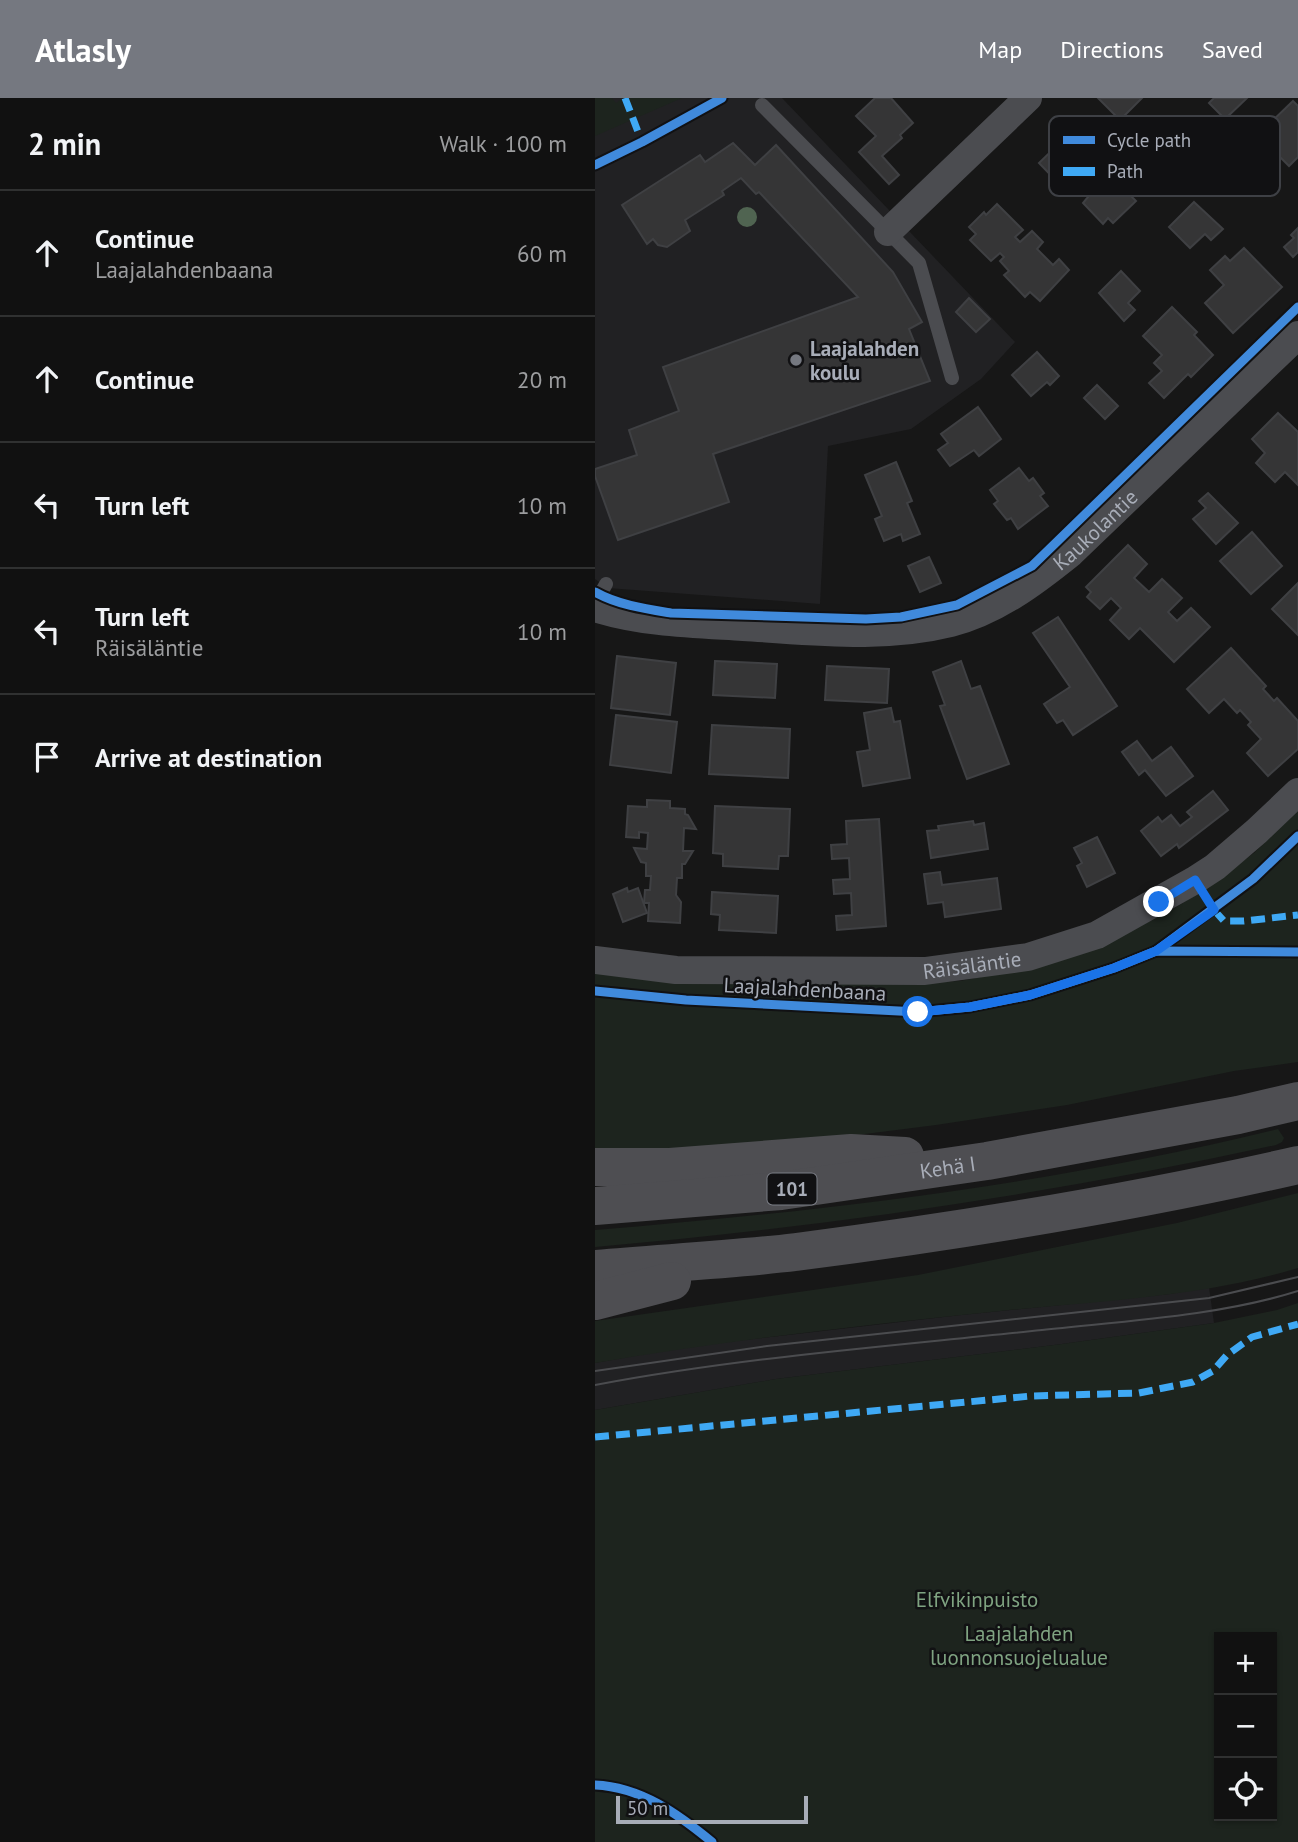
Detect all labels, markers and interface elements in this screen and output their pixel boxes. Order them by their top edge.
text: Atlasly [35,28,131,71]
text: Map [978,34,1022,65]
text: Directions [1060,34,1164,65]
text: Saved [1202,34,1263,65]
legend [1049,116,1280,196]
text: 2 min [28,124,101,163]
text: Cycle path [1107,128,1191,152]
text: Walk · 100 m [440,129,567,158]
text: Path [1107,159,1143,183]
text: Continue [95,222,194,255]
icon: ahead [28,234,66,272]
text: 60 m [517,239,567,268]
text: Laajalahdenbaana [95,255,273,284]
place label: Laajalahden koulu [810,335,919,386]
marker: Laajalahden koulu [788,352,804,368]
icon: ahead [28,360,66,398]
text: Continue [95,363,194,396]
text: 20 m [517,365,567,394]
street label: Kaukolantie [1047,483,1143,576]
icon: left [28,486,66,524]
text: Turn left [95,489,189,522]
text: 10 m [517,491,567,520]
text: Turn left [95,600,189,633]
icon: left [28,612,66,650]
text: 10 m [517,617,567,646]
text: Räisäläntie [95,633,203,662]
icon: arrive [28,738,66,776]
text: Arrive at destination [95,741,322,774]
route end [1143,886,1174,917]
street label: Räisäläntie [921,945,1023,985]
street label: Laajalahdenbaana [723,971,887,1007]
route start [902,996,933,1027]
street label: Kehä I [918,1149,977,1184]
road number: 101 [767,1174,817,1204]
park label: Elfvikinpuisto [916,1586,1038,1613]
park label: Laajalahden luonnonsuojelualue [930,1620,1108,1671]
map controls [1214,1632,1277,1821]
button: + [1214,1632,1277,1695]
button: − [1214,1695,1277,1758]
button: locate [1214,1758,1277,1821]
scale bar [616,1793,809,1825]
text: 50 m [627,1796,668,1820]

